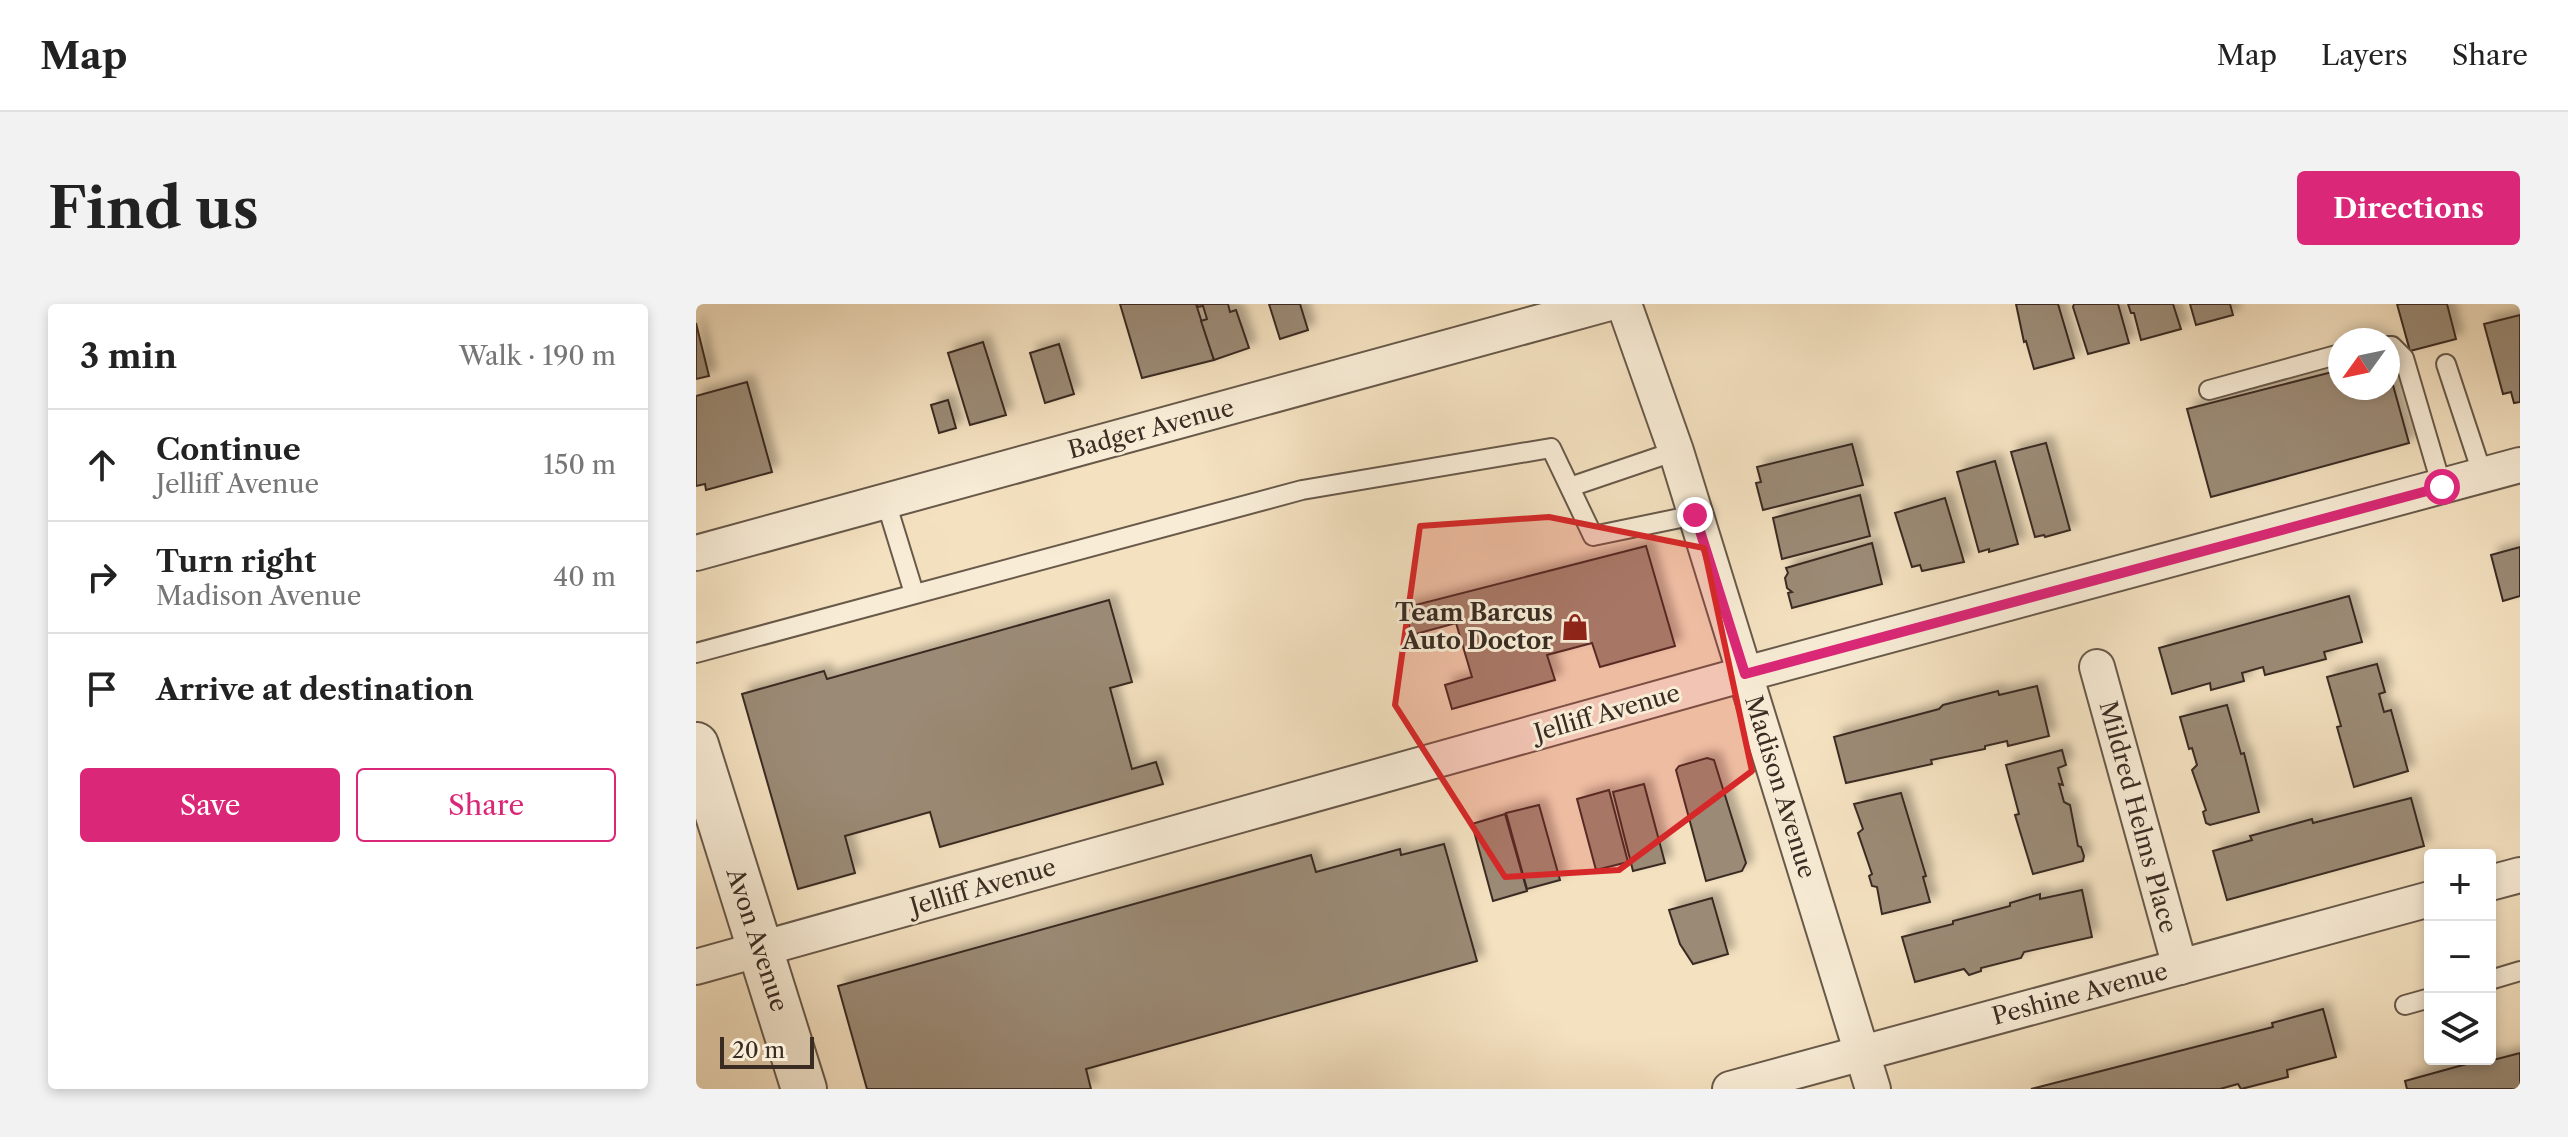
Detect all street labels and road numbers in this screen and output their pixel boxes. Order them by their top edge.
street label: Badger Avenue [1065,392,1237,465]
street label: Jelliff Avenue [1527,678,1683,748]
street label: Madison Avenue [1739,692,1822,882]
street label: Mildred Helms Place [2094,698,2183,936]
street label: Jelliff Avenue [903,852,1059,922]
street label: Avon Avenue [720,864,794,1015]
street label: Peshine Avenue [1989,956,2171,1031]

